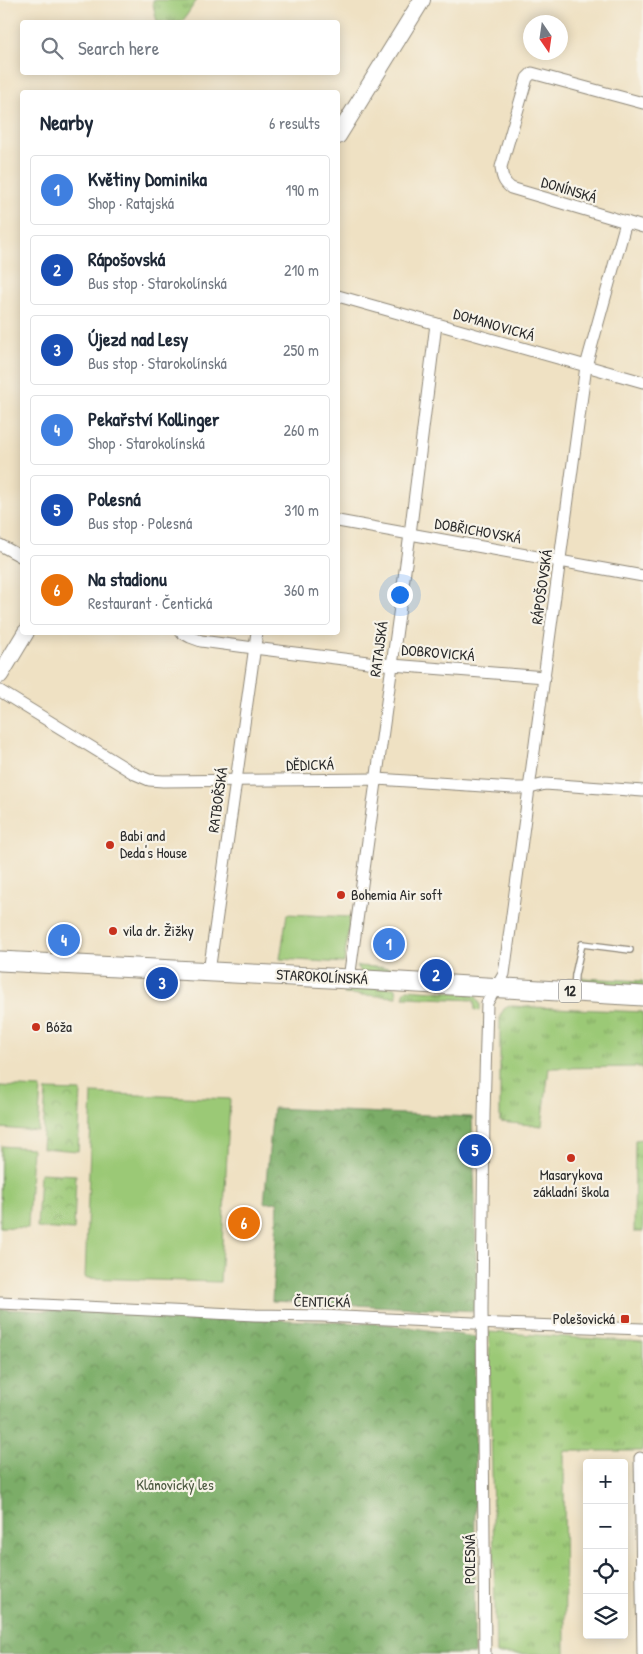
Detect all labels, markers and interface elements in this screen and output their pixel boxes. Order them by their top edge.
north arrow [523,15,568,60]
search box [20,20,340,75]
icon: search [38,34,66,62]
text: Search here [78,35,159,61]
text: Nearby [40,108,93,137]
text: 6 results [269,112,320,134]
text: Květiny Dominika [88,166,207,192]
street label: DONÍNSKÁ [539,171,600,208]
text: 1 [54,179,60,201]
text: 190 m [286,179,319,201]
text: Shop · Ratajská [88,192,174,214]
text: Rápošovská [88,246,165,272]
text: 2 [53,259,61,281]
text: 210 m [284,259,319,281]
text: Bus stop · Starokolínská [88,272,227,294]
street label: DOMANOVICKÁ [451,303,538,346]
text: Újezd nad Lesy [88,326,188,352]
text: 3 [53,339,61,361]
text: 250 m [283,339,319,361]
text: Bus stop · Starokolínská [88,352,227,374]
text: Pekařství Kollinger [88,406,219,432]
text: 4 [54,419,60,441]
text: 260 m [283,419,319,441]
text: Shop · Starokolínská [88,432,205,454]
text: Polesná [88,486,141,512]
text: 5 [54,499,60,521]
text: 310 m [284,499,319,521]
text: Bus stop · Polesná [88,512,192,534]
street label: DOBŘICHOVSKÁ [433,513,524,549]
street label: RÁPOŠOVSKÁ [526,547,557,626]
text: Na stadionu [88,566,167,592]
text: 6 [54,579,60,601]
text: 360 m [284,579,319,601]
your location [387,582,413,608]
text: Restaurant · Čentická [88,592,212,614]
street label: RATAJSKÁ [364,619,393,678]
street label: DOBROVICKÁ [400,639,476,666]
street label: DĚDICKÁ [286,754,335,775]
street label: RATBOŘSKÁ [203,765,233,834]
place label: Babi and Deda's House [120,825,187,863]
marker: Babi and Deda's House [104,839,116,851]
place label: Bohemia Air soft [351,884,443,905]
marker: Bohemia Air soft [335,889,347,901]
place label: vila dr. Žižky [123,920,194,941]
pin: 4 [48,921,80,959]
marker: vila dr. Žižky [107,925,119,937]
pin: 1 [373,925,405,963]
pin: 2 [420,956,452,994]
pin: 3 [146,964,178,1002]
street label: STAROKOLÍNSKÁ [276,964,369,989]
road number: 12 [559,979,581,1002]
place label: Bóža [46,1016,72,1037]
marker: Bóža [30,1021,42,1033]
pin: 5 [459,1131,491,1169]
marker: Masarykova základní škola [565,1152,577,1164]
place label: Masarykova základní škola [533,1164,609,1202]
pin: 6 [228,1204,260,1242]
street label: ČENTICKÁ [293,1291,351,1313]
place label: Polešovická [553,1308,615,1329]
marker: Polešovická [619,1313,631,1325]
map controls [583,1459,628,1639]
button: + [583,1459,628,1504]
park label: Klánovický les [136,1474,214,1495]
button: − [583,1504,628,1549]
street label: POLESNÁ [459,1533,480,1584]
button: locate [583,1549,628,1594]
button: layers [583,1594,628,1639]

